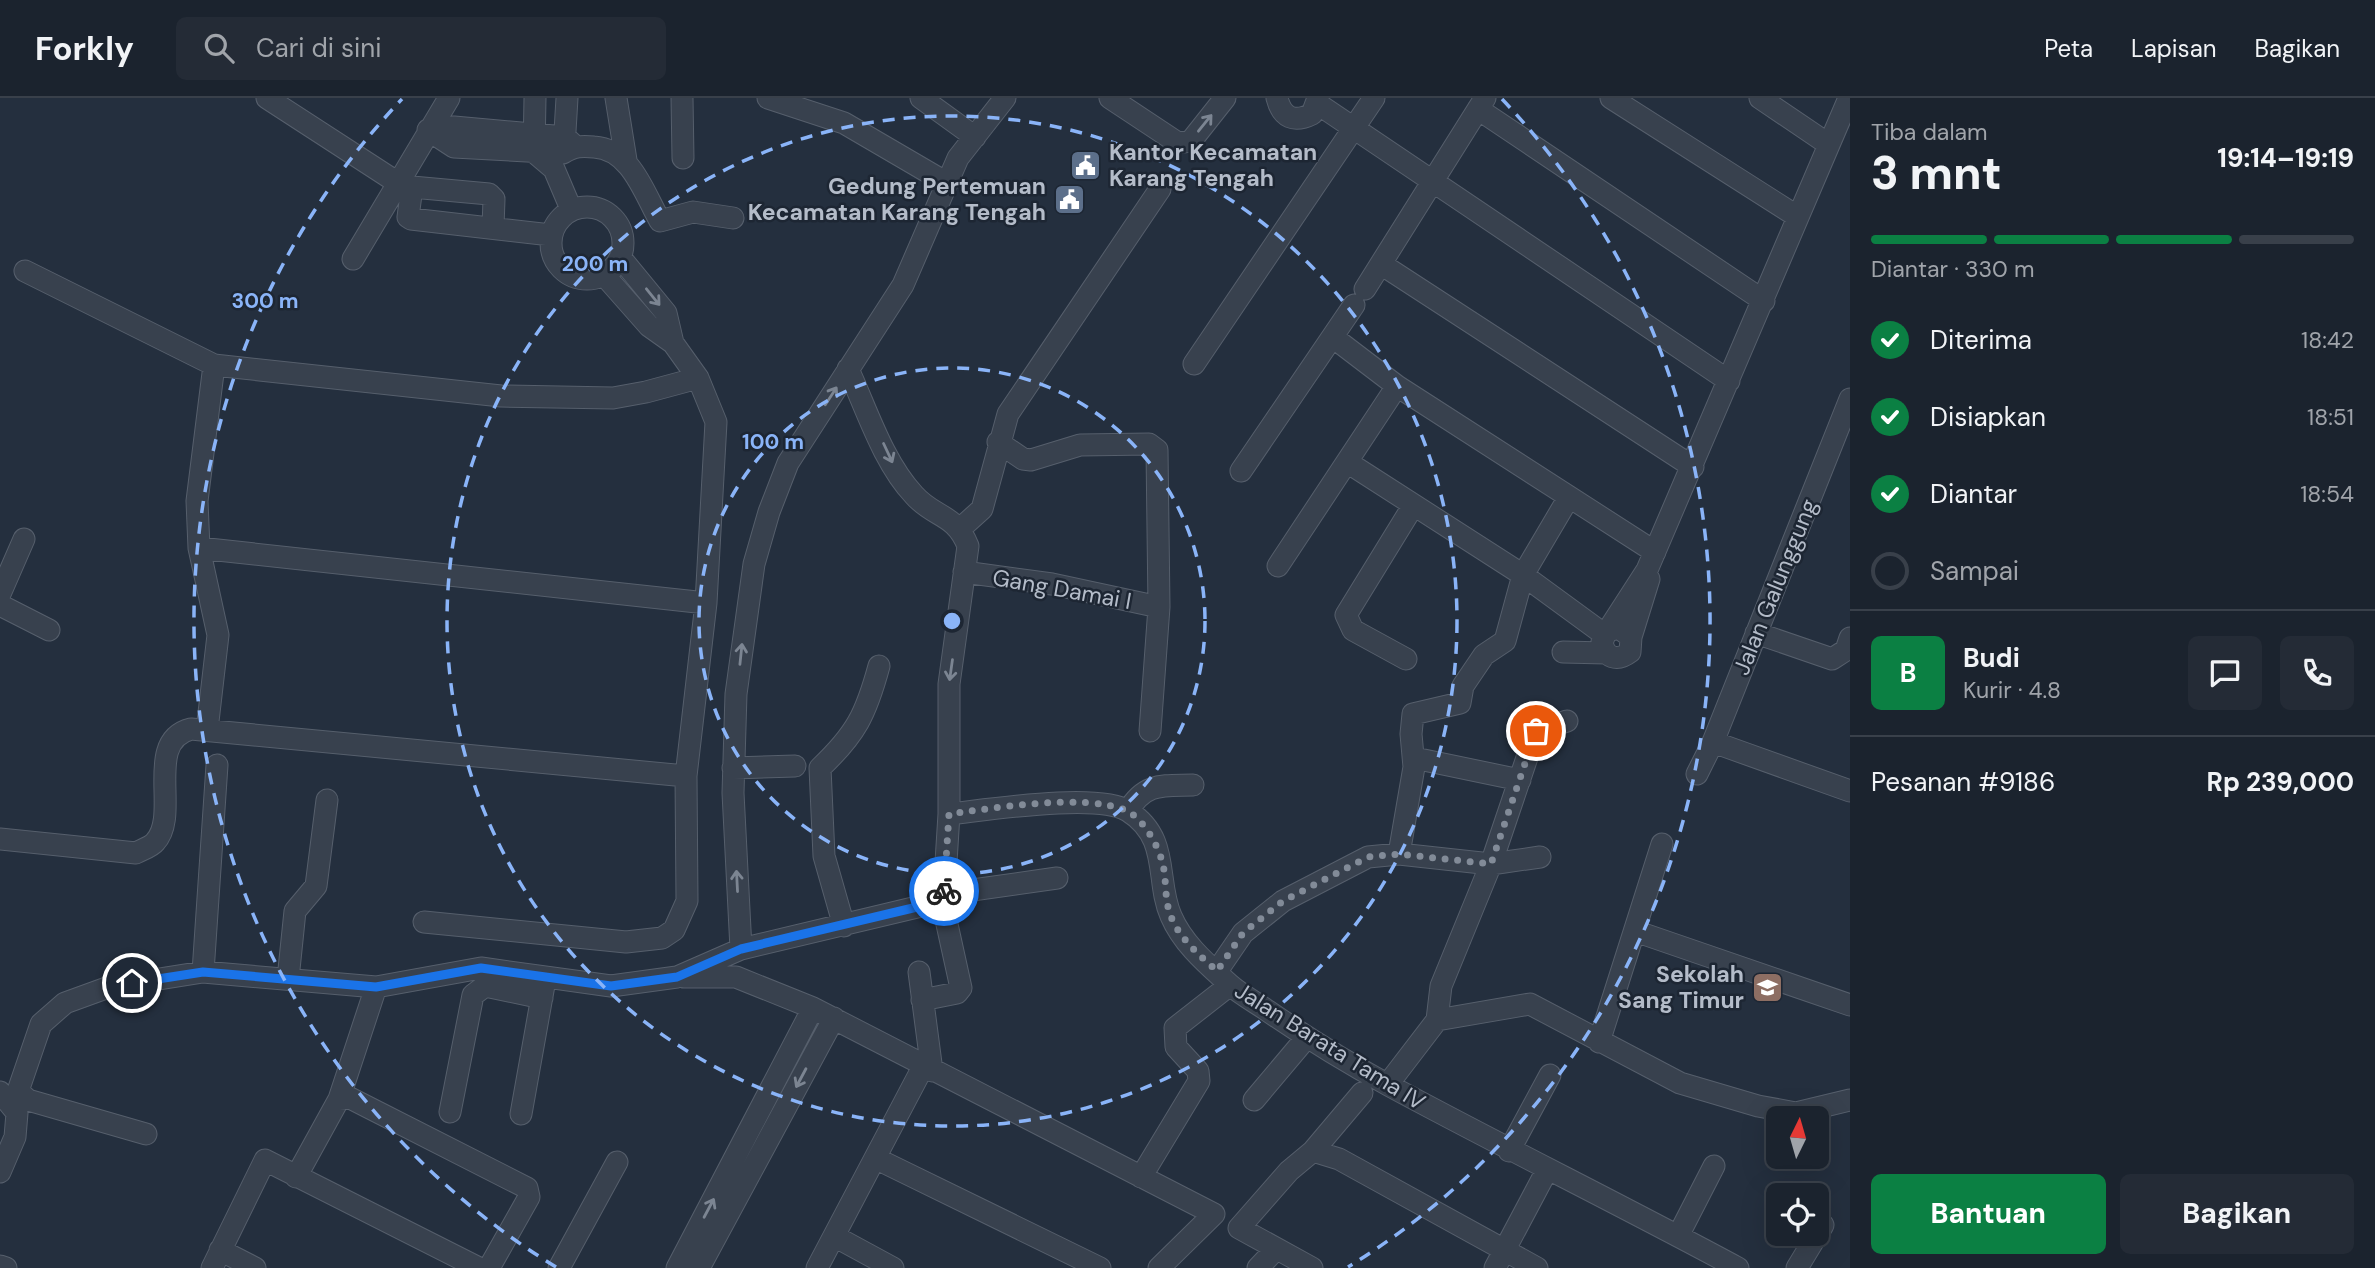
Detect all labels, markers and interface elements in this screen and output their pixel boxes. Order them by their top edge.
search box [176,17,666,80]
text: Forkly [35,27,134,70]
icon: search [200,29,238,67]
text: Cari di sini [256,31,381,65]
text: Peta [2044,33,2093,64]
text: Lapisan [2131,33,2216,64]
text: Bagikan [2254,33,2340,64]
one-way arrow [1197,115,1213,133]
text: Tiba dalam [1871,117,1988,147]
place label: Kantor Kecamatan Karang Tengah [1109,137,1317,193]
text: 19:14–19:19 [2217,141,2354,175]
text: 3 mnt [1871,143,2002,203]
public building icon: Kantor Kecamatan Karang Tengah [1069,148,1103,182]
place label: Gedung Pertemuan Kecamatan Karang Tengah [748,171,1046,227]
public building icon: Gedung Pertemuan Kecamatan Karang Tengah [1052,182,1086,216]
text: 200 m [562,250,628,278]
text: Diantar · 330 m [1871,254,2034,284]
text: 300 m [232,287,298,315]
one-way arrow [645,288,661,306]
icon: check [1871,321,1909,359]
text: Diterima [1930,323,2032,357]
text: 18:42 [2301,325,2354,355]
one-way arrow [824,387,838,407]
icon: check [1871,398,1909,436]
text: Disiapkan [1930,400,2046,434]
text: 18:51 [2307,402,2354,432]
text: 100 m [742,428,804,456]
one-way arrow [881,442,895,463]
icon: check [1871,475,1909,513]
text: Diantar [1930,477,2017,511]
text: 18:54 [2300,479,2354,509]
street label: Jalan Galunggung [1726,494,1824,679]
text: Sampai [1930,554,2019,588]
street label: Gang Damai I [990,562,1134,616]
centre of rings [940,609,964,633]
button: chat [2188,636,2262,710]
button: phone [2280,636,2354,710]
text: Budi [1963,641,2020,675]
one-way arrow [734,643,747,665]
text: B [1900,656,1916,690]
one-way arrow [944,658,957,681]
text: Kurir · 4.8 [1963,675,2061,705]
pin [1506,701,1566,761]
icon: bag [1517,712,1555,750]
text: Pesanan #9186 [1871,765,2055,799]
text: Rp 239,000 [2207,765,2354,799]
courier [909,856,979,926]
one-way arrow [731,869,744,892]
icon: bike [925,872,963,910]
pin [102,953,162,1013]
place label: Sekolah Sang Timur [1618,959,1744,1015]
icon: home [113,964,151,1002]
school or university icon: Sekolah Sang Timur [1750,970,1784,1004]
street label: Jalan Barata Tama IV [1229,975,1431,1117]
one-way arrow [794,1068,808,1088]
north arrow [1766,1106,1829,1169]
map controls [1766,1106,1829,1246]
button: Bantuan [1871,1174,2106,1254]
button: Bagikan [2120,1174,2354,1254]
button: locate [1766,1183,1829,1246]
one-way arrow [702,1198,716,1218]

